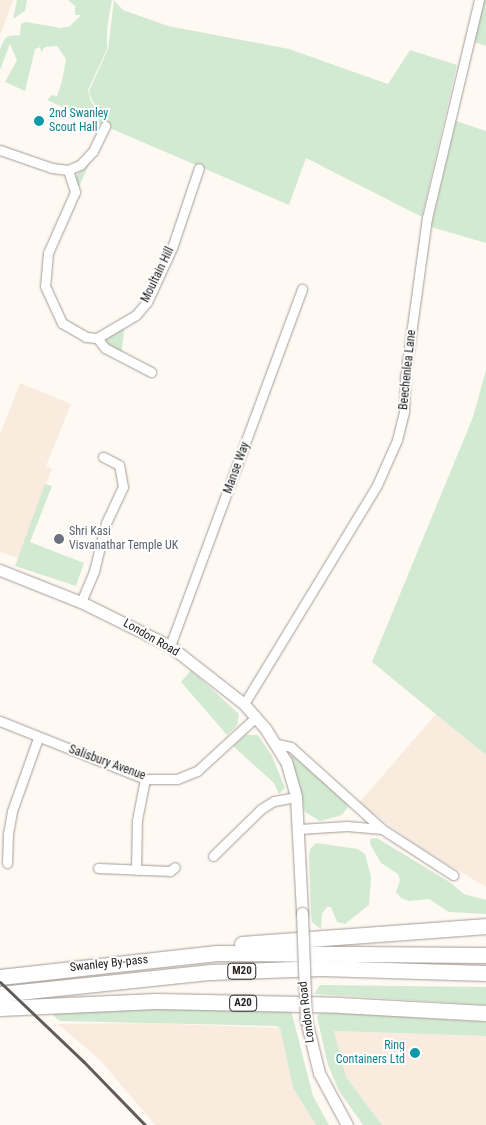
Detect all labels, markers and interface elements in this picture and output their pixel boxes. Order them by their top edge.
place label: 2nd Swanley Scout Hall [49,107,108,135]
marker: 2nd Swanley Scout Hall [33,115,45,127]
street label: Moultain Hill [138,245,178,305]
street label: Beechenlea Lane [397,329,419,411]
street label: Manse Way [221,440,253,496]
place label: Shri Kasi Visvanathar Temple UK [69,525,178,553]
marker: Shri Kasi Visvanathar Temple UK [53,533,65,545]
street label: London Road [120,616,182,660]
street label: Salisbury Avenue [67,742,147,784]
street label: Swanley By-pass [69,953,149,975]
road number: M20 [227,962,257,979]
street label: London Road [296,980,318,1044]
road number: A20 [228,994,258,1011]
place label: Ring Containers Ltd [336,1039,405,1067]
marker: Ring Containers Ltd [409,1047,421,1059]

